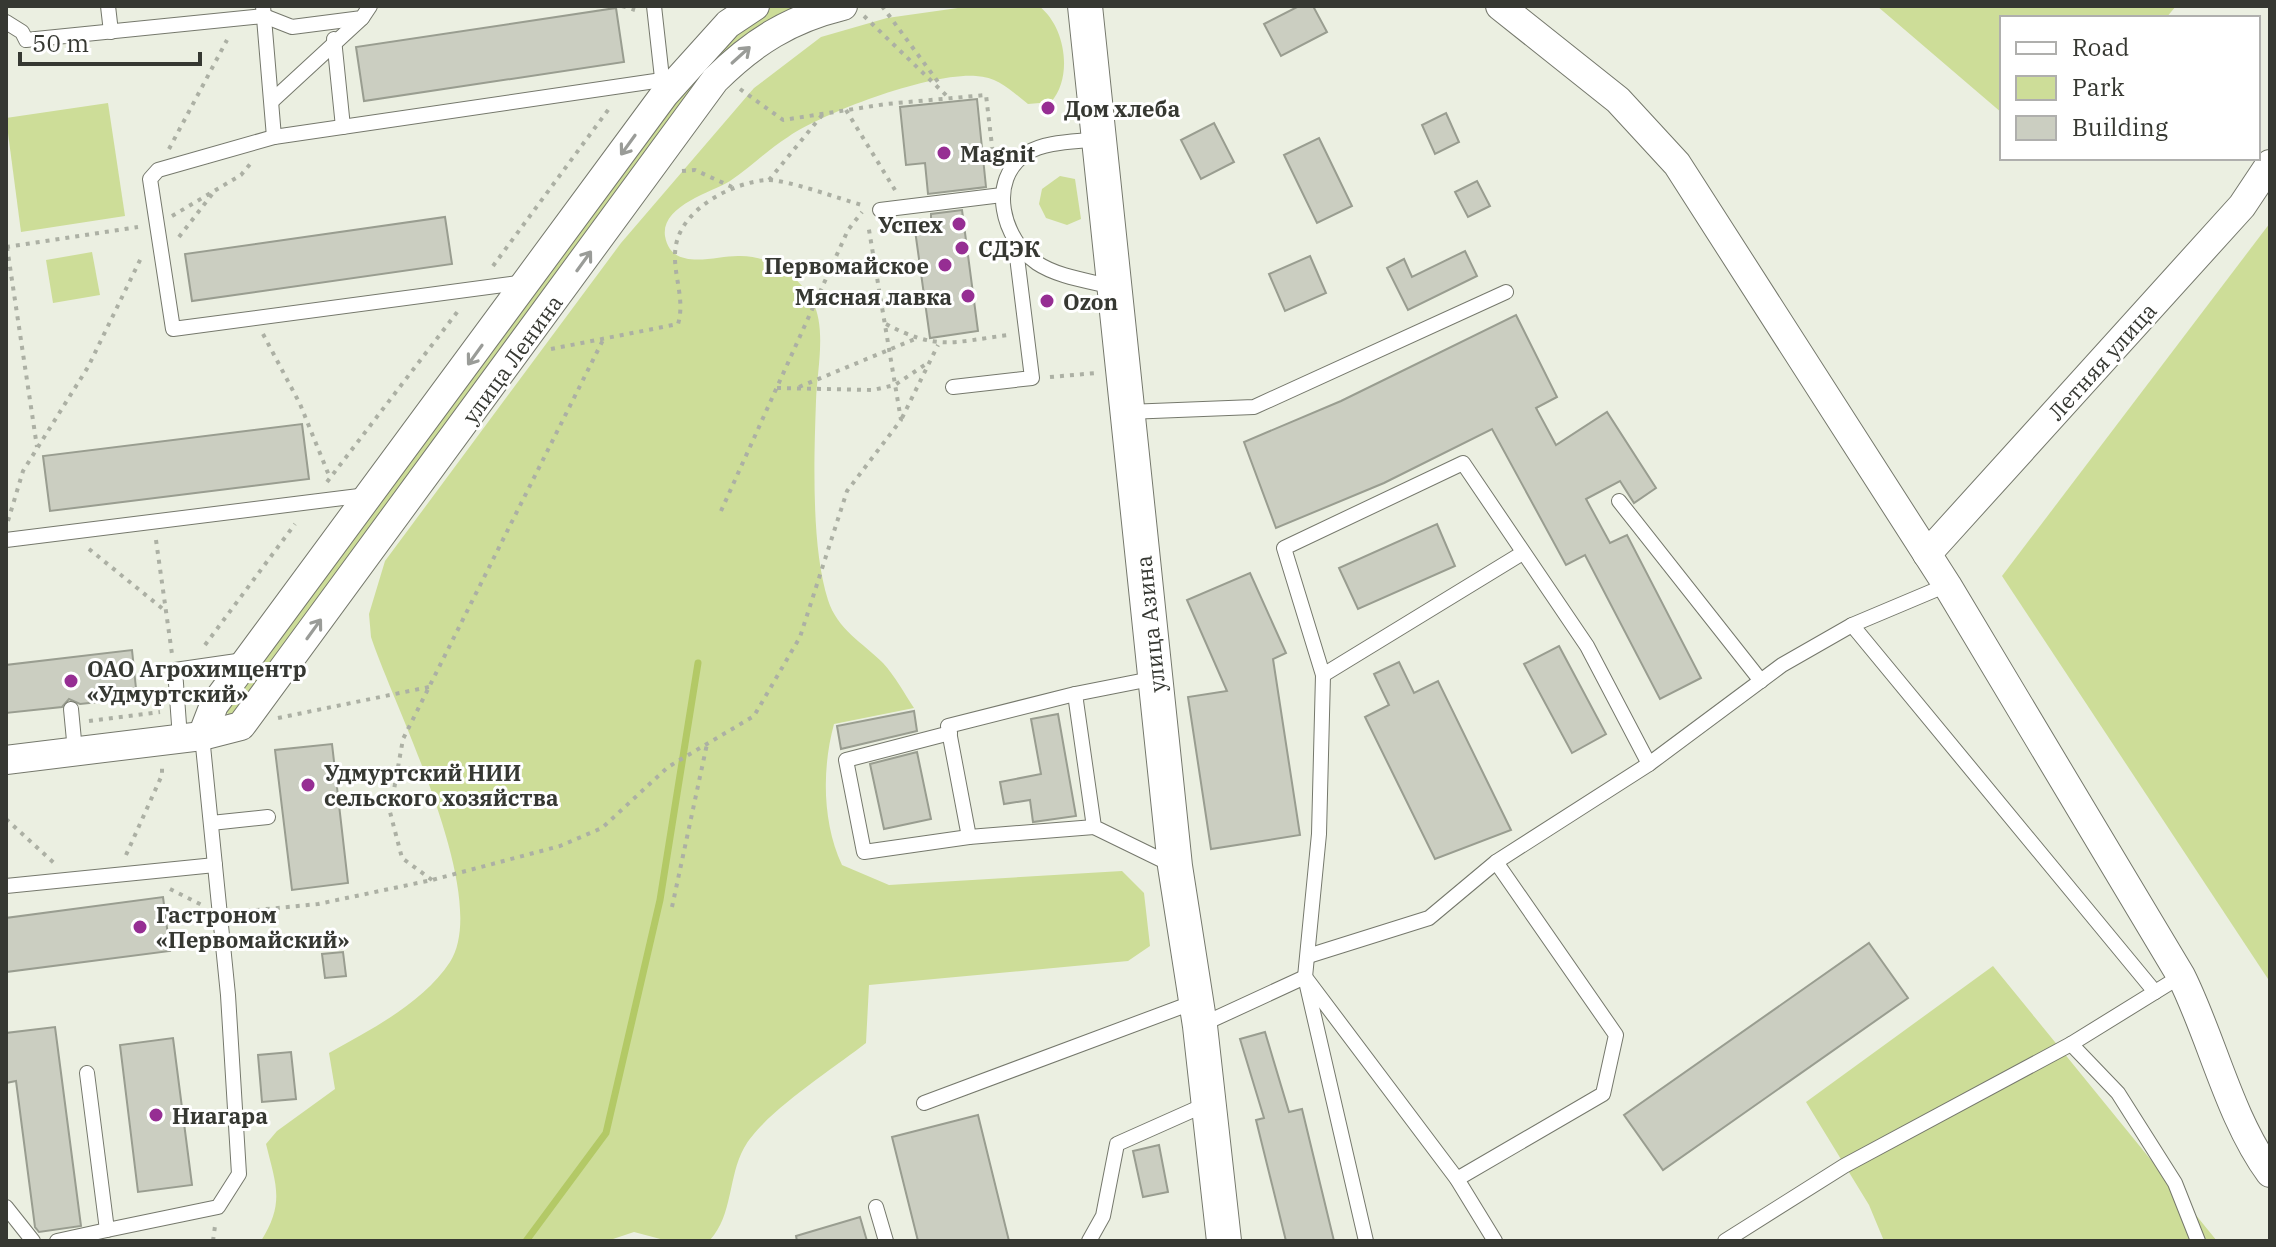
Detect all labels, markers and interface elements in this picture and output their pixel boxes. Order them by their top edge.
scale bar [20,16,200,66]
legend [2000,16,2260,160]
text: 50 m [32,27,89,59]
text: Road [2072,31,2129,63]
one-way arrow [731,45,751,64]
text: Park [2072,71,2124,103]
place label: Дом хлеба [1064,94,1180,123]
marker: Дом хлеба [1039,99,1057,117]
text: Building [2072,111,2168,143]
one-way arrow [620,133,636,155]
place label: Magnit [960,139,1035,168]
marker: Magnit [935,144,953,162]
place label: Успех [878,210,943,239]
marker: Успех [950,215,968,233]
place label: СДЭК [978,234,1041,263]
marker: СДЭК [953,239,971,257]
one-way arrow [576,251,592,273]
place label: Первомайское [764,251,929,280]
marker: Первомайское [936,256,954,274]
place label: Мясная лавка [795,282,952,311]
marker: Мясная лавка [959,287,977,305]
place label: Ozon [1063,287,1118,316]
street label: улица Ленина [455,289,569,429]
marker: Ozon [1038,292,1056,310]
street label: Летняя улица [2041,296,2163,426]
one-way arrow [467,344,484,365]
street label: улица Азина [1128,554,1172,694]
one-way arrow [306,618,322,640]
place label: ОАО Агрохимцентр «Удмуртский» [87,654,307,708]
marker: ОАО Агрохимцентр «Удмуртский» [62,672,80,690]
place label: Удмуртский НИИ сельского хозяйства [324,758,559,812]
marker: Удмуртский НИИ сельского хозяйства [299,776,317,794]
place label: Гастроном «Первомайский» [156,900,349,954]
marker: Гастроном «Первомайский» [131,918,149,936]
place label: Ниагара [172,1101,268,1130]
marker: Ниагара [147,1106,165,1124]

